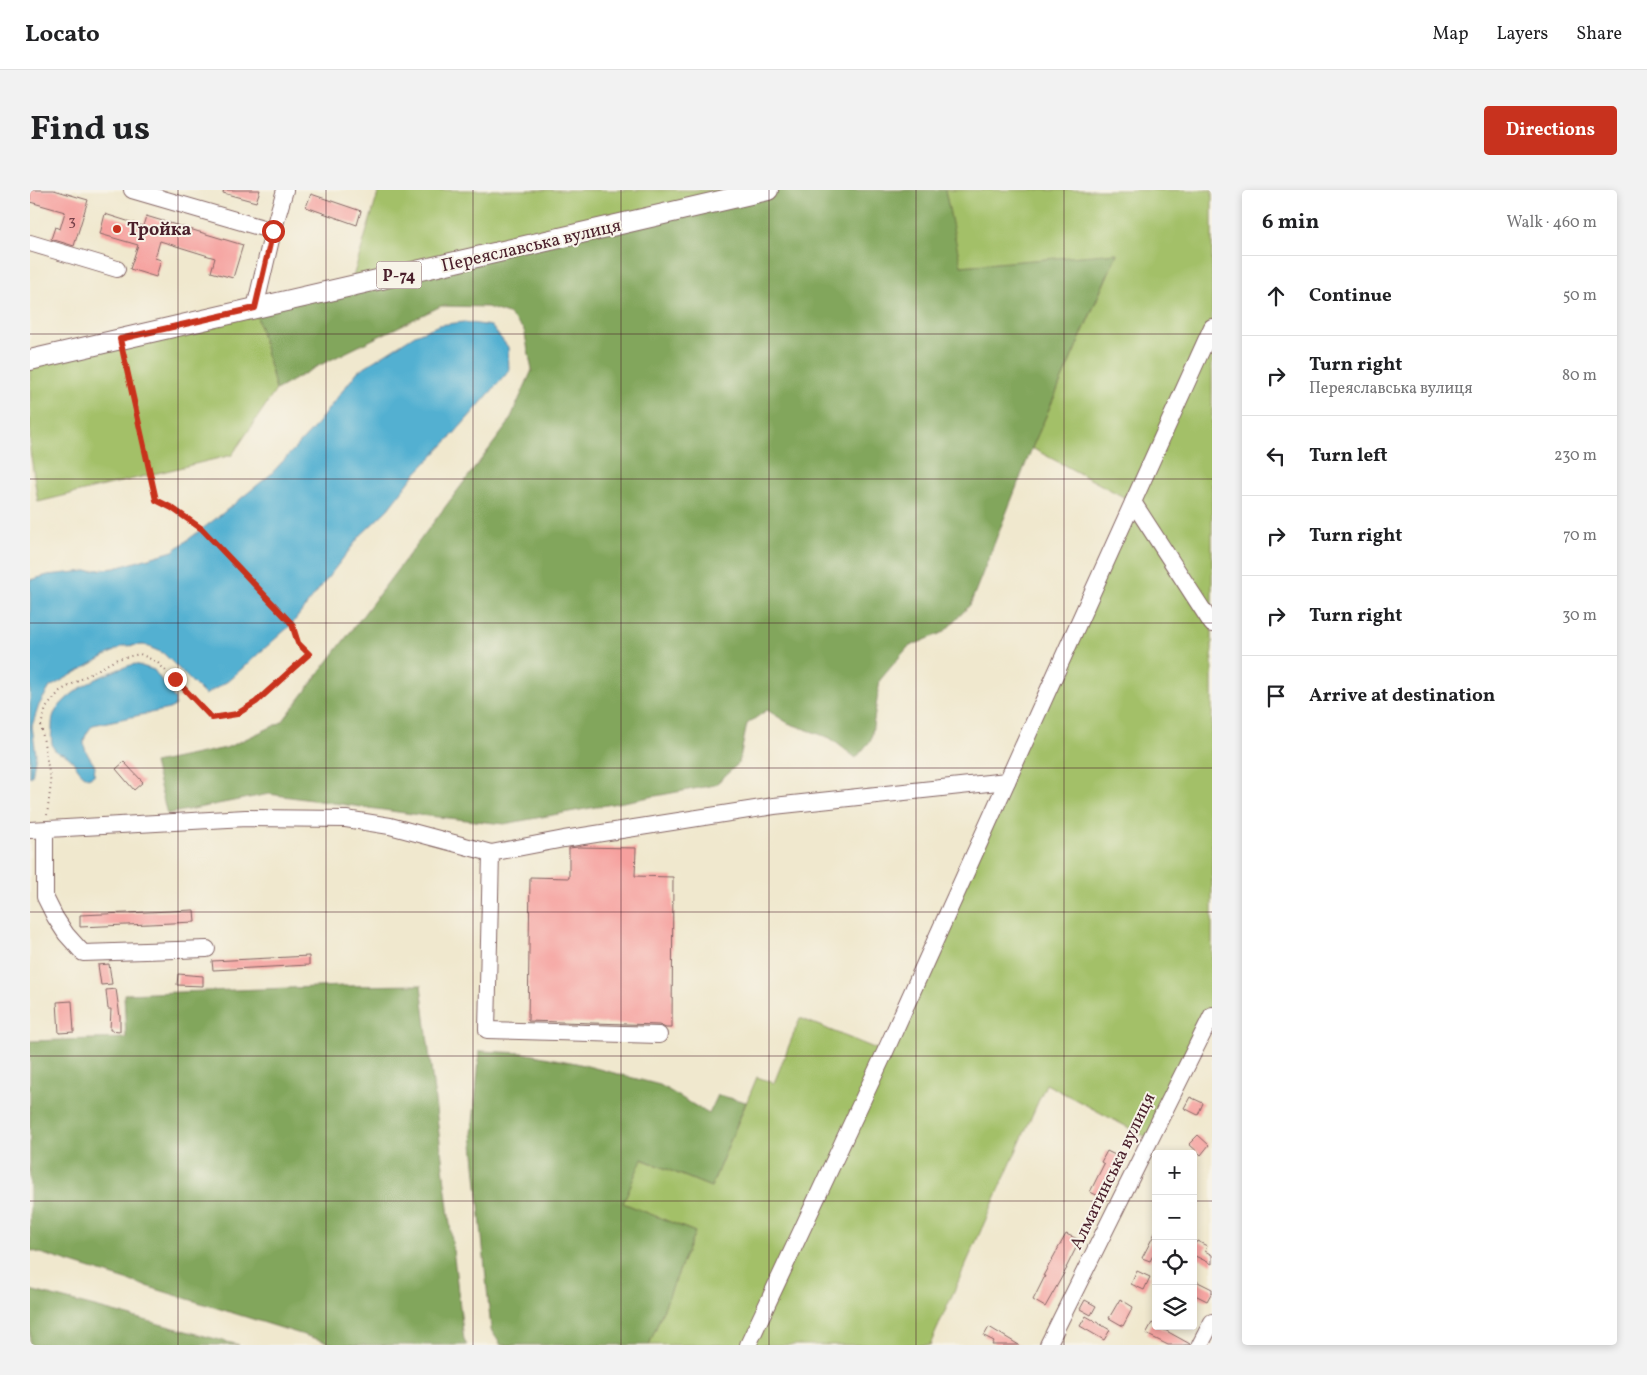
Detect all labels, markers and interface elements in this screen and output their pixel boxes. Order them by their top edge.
text: Locato [25,18,100,52]
text: Map [1432,22,1468,47]
text: Layers [1496,22,1548,47]
text: Share [1576,22,1622,47]
text: Find us [30,106,150,154]
button: Directions [1484,106,1617,155]
text: 6 min [1262,208,1319,237]
house number: 3 [68,211,76,232]
text: Walk · 460 m [1507,212,1597,234]
street label: Переяславська вулиця [439,214,624,279]
place label: Тройка [127,218,191,243]
route start [262,220,285,243]
marker: Тройка [111,223,123,235]
road number: Р-74 [376,262,422,288]
icon: ahead [1262,282,1290,310]
text: Continue [1309,283,1392,309]
text: 50 m [1563,285,1597,307]
text: Turn right [1309,352,1402,378]
icon: right [1262,362,1290,390]
text: 80 m [1562,365,1597,387]
text: Переяславська вулиця [1309,378,1473,400]
icon: left [1262,442,1290,470]
text: Turn left [1309,443,1388,469]
text: 230 m [1554,445,1597,467]
icon: right [1262,522,1290,550]
text: Turn right [1309,523,1402,549]
text: 70 m [1563,525,1597,547]
icon: right [1262,602,1290,630]
text: Turn right [1309,603,1402,629]
text: 30 m [1562,605,1597,627]
route end [164,668,187,691]
icon: arrive [1262,682,1290,710]
text: Arrive at destination [1309,683,1495,709]
street label: Алматинська вулиця [1064,1089,1162,1254]
map controls [1152,1150,1197,1330]
button: + [1152,1150,1197,1195]
button: − [1152,1195,1197,1240]
button: locate [1152,1240,1197,1285]
button: layers [1152,1285,1197,1330]

